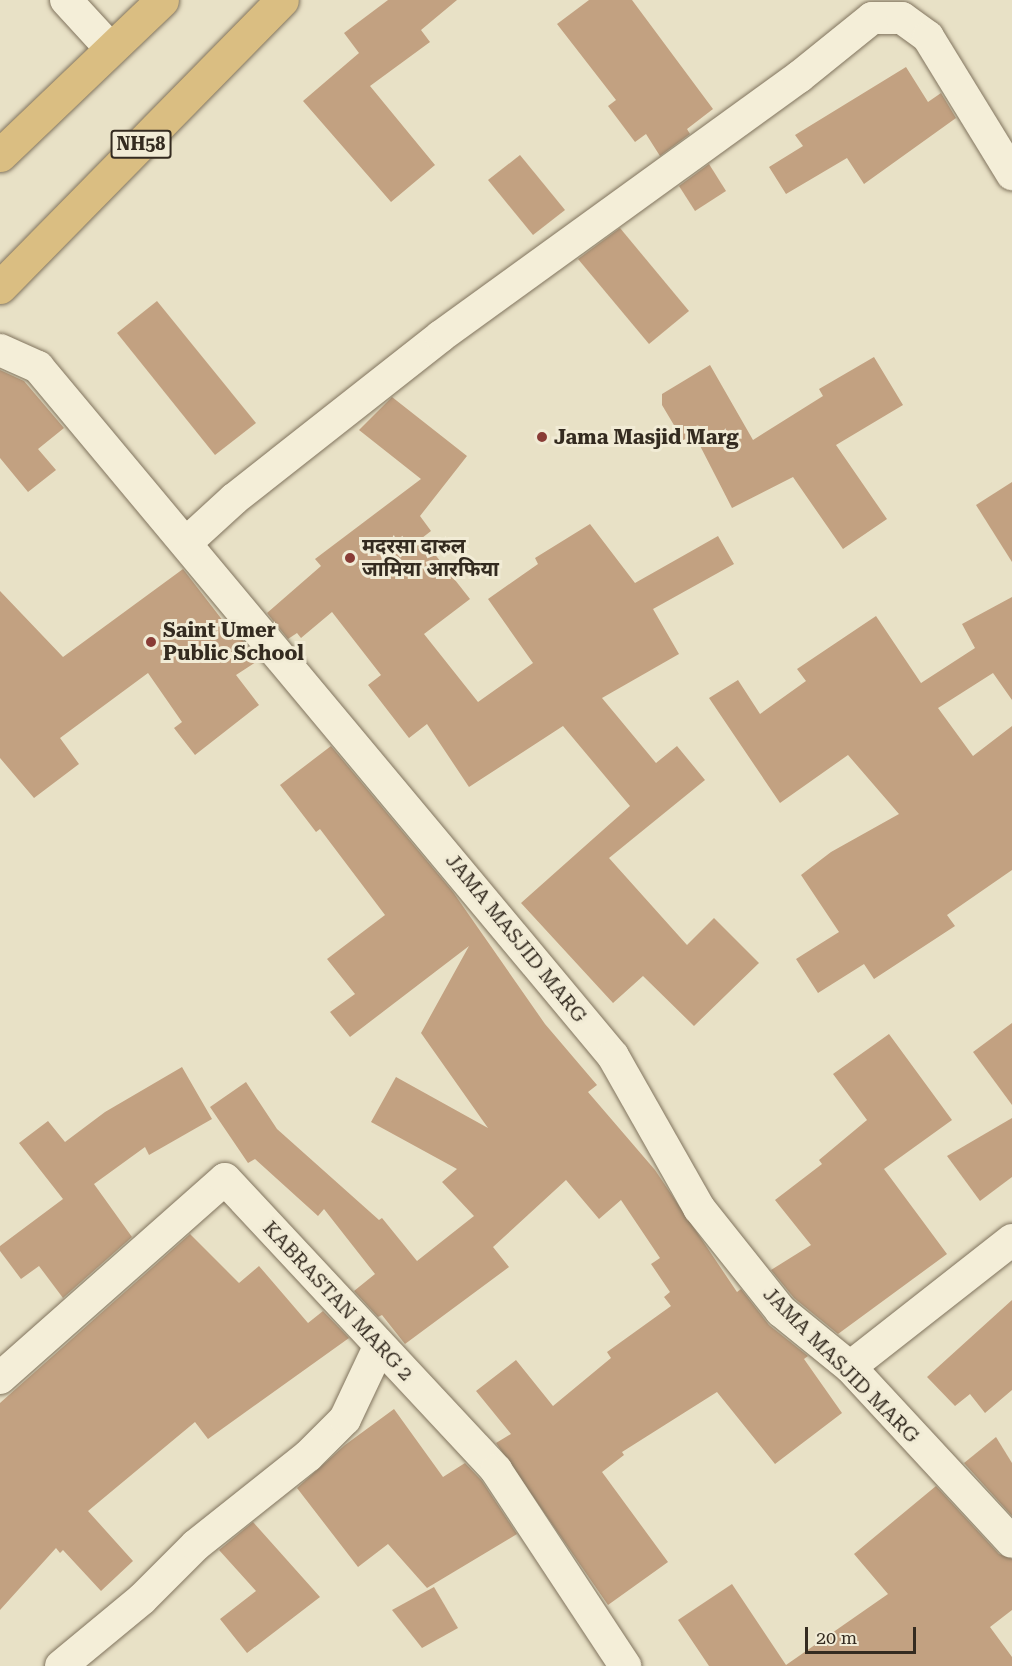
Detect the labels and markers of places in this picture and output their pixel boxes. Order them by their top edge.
place label: Jama Masjid Marg [554,425,739,449]
marker: Jama Masjid Marg [535,430,549,444]
place label: मदरसा दारुल जामिया आरफिया [362,534,499,581]
marker: मदरसा दारुल जामिया आरफिया [343,551,357,565]
place label: Saint Umer Public School [163,618,304,665]
marker: Saint Umer Public School [144,635,158,649]

